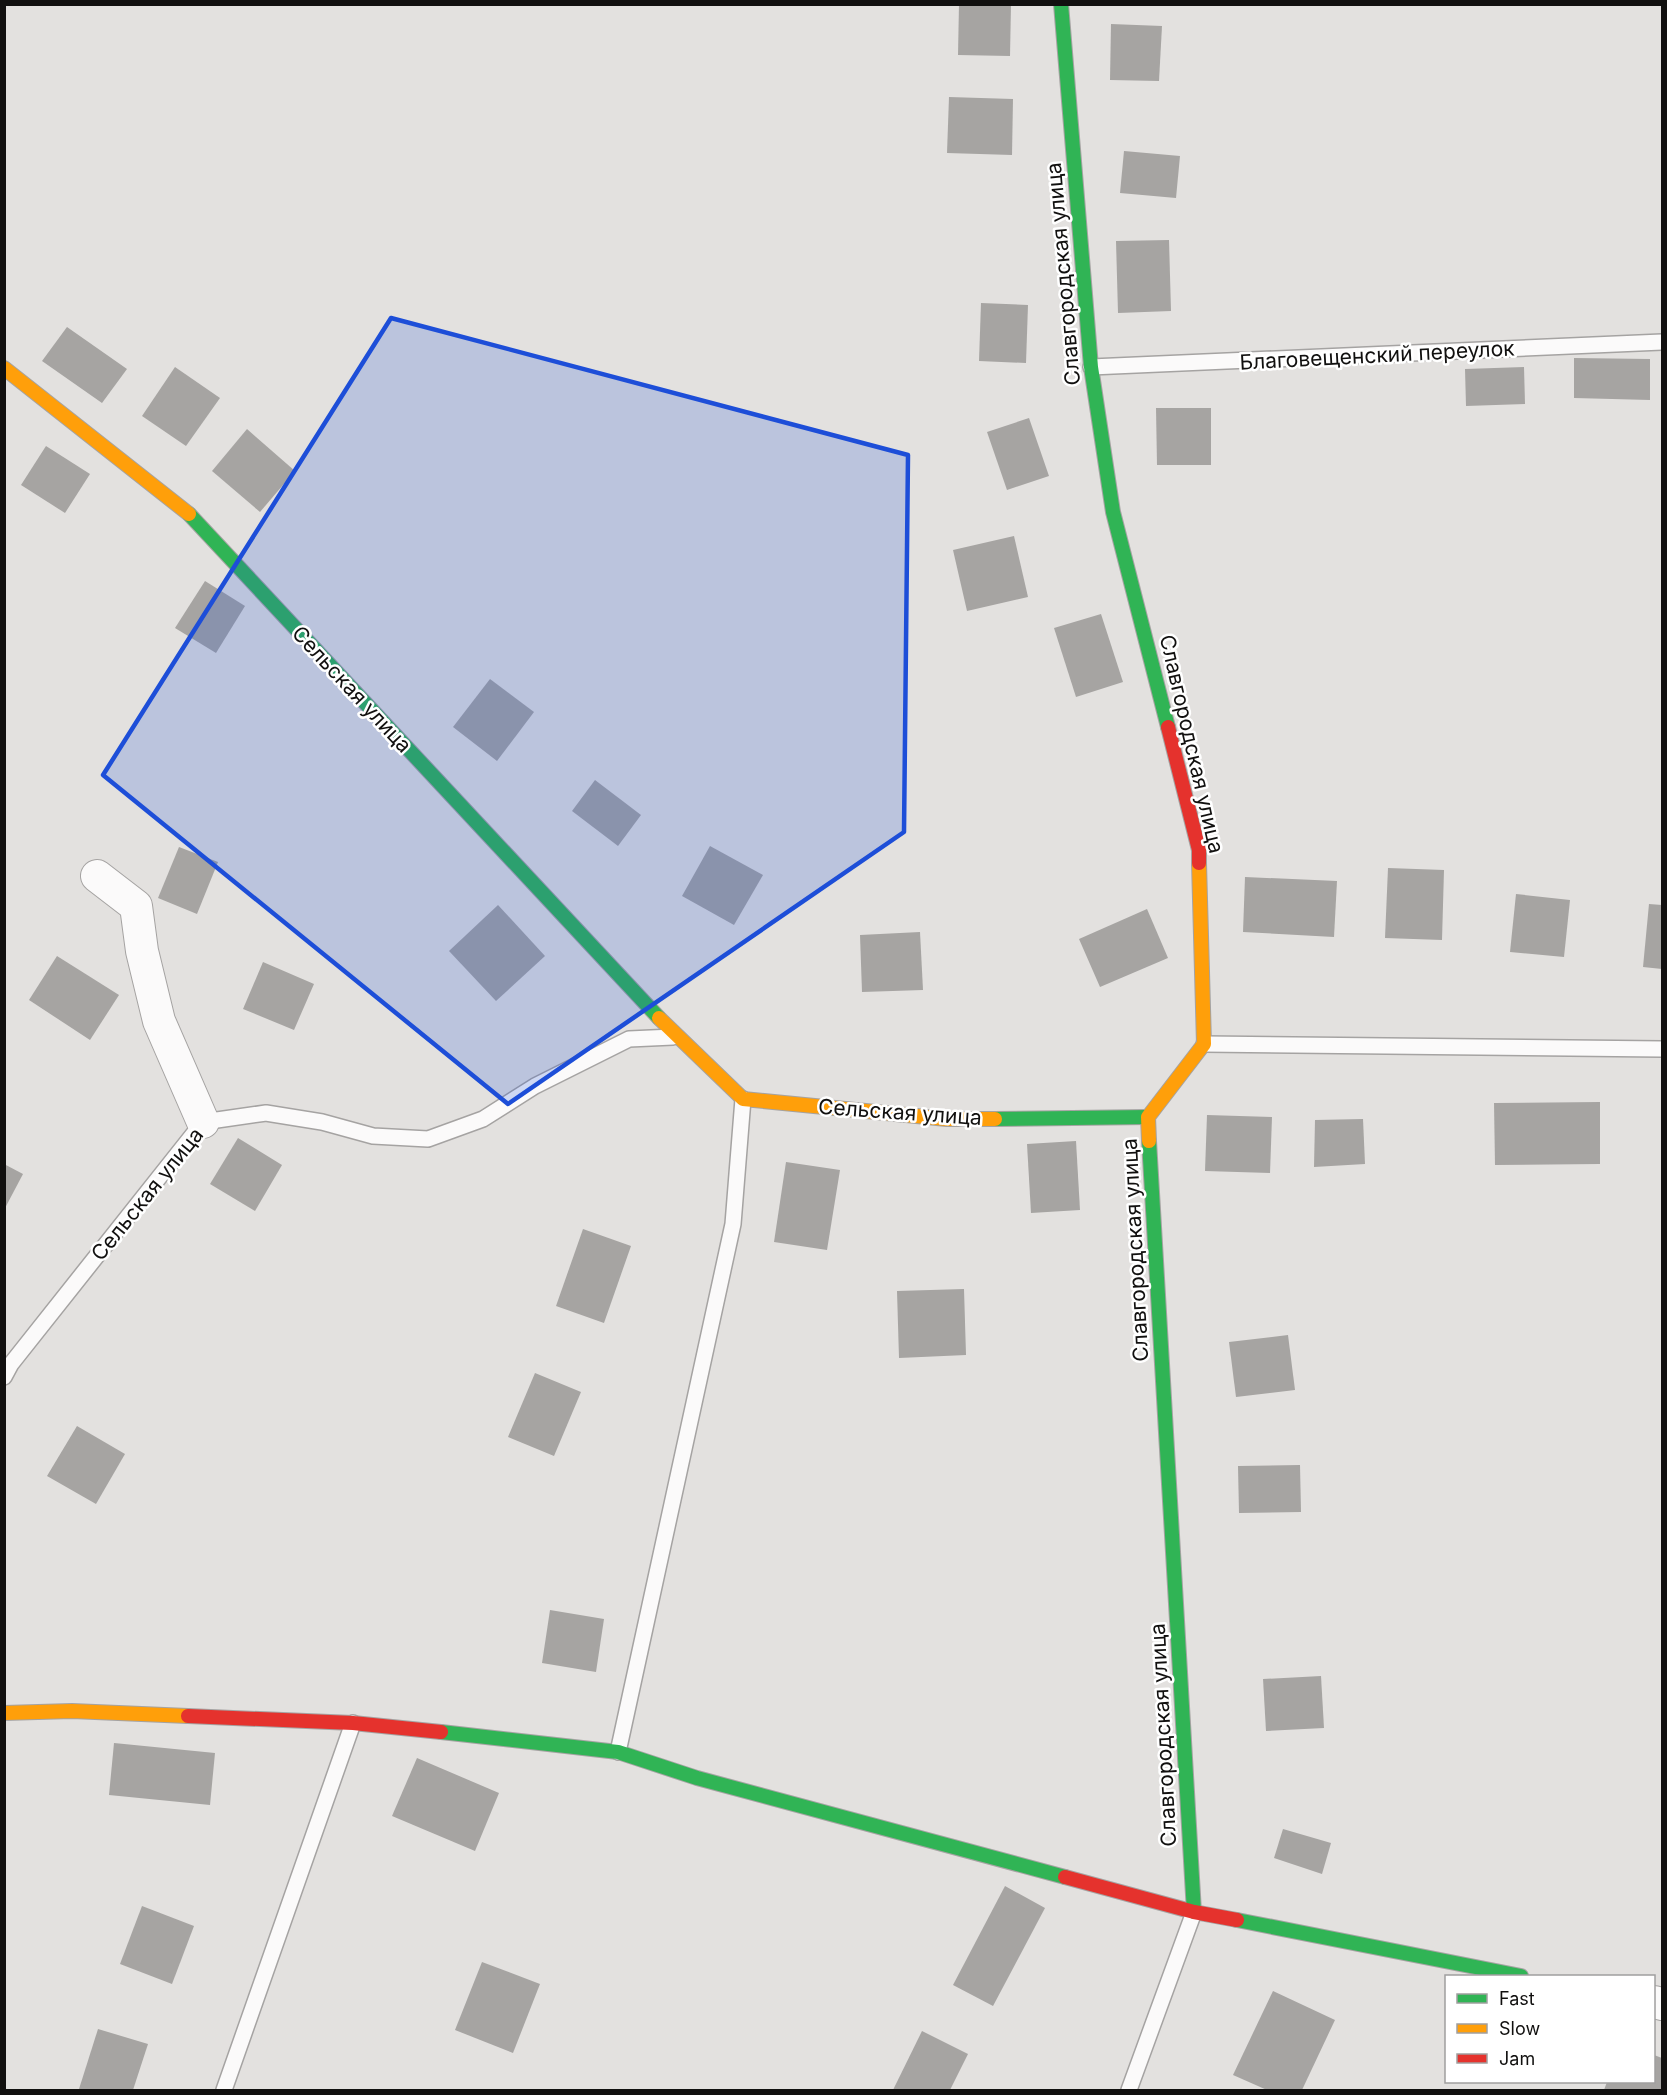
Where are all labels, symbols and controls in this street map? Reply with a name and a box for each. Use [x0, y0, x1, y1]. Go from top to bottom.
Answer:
street label: Славгородская улица [1041, 162, 1085, 386]
street label: Благовещенский переулок [1239, 335, 1516, 375]
street label: Сельская улица [287, 621, 417, 757]
street label: Славгородская улица [1155, 632, 1229, 856]
street label: Сельская улица [817, 1094, 983, 1130]
street label: Сельская улица [86, 1122, 208, 1266]
street label: Славгородская улица [1117, 1138, 1153, 1362]
street label: Славгородская улица [1145, 1623, 1181, 1847]
legend [1445, 1975, 1655, 2083]
text: Fast [1499, 1988, 1535, 2009]
text: Slow [1499, 2018, 1540, 2039]
text: Jam [1499, 2048, 1535, 2069]

